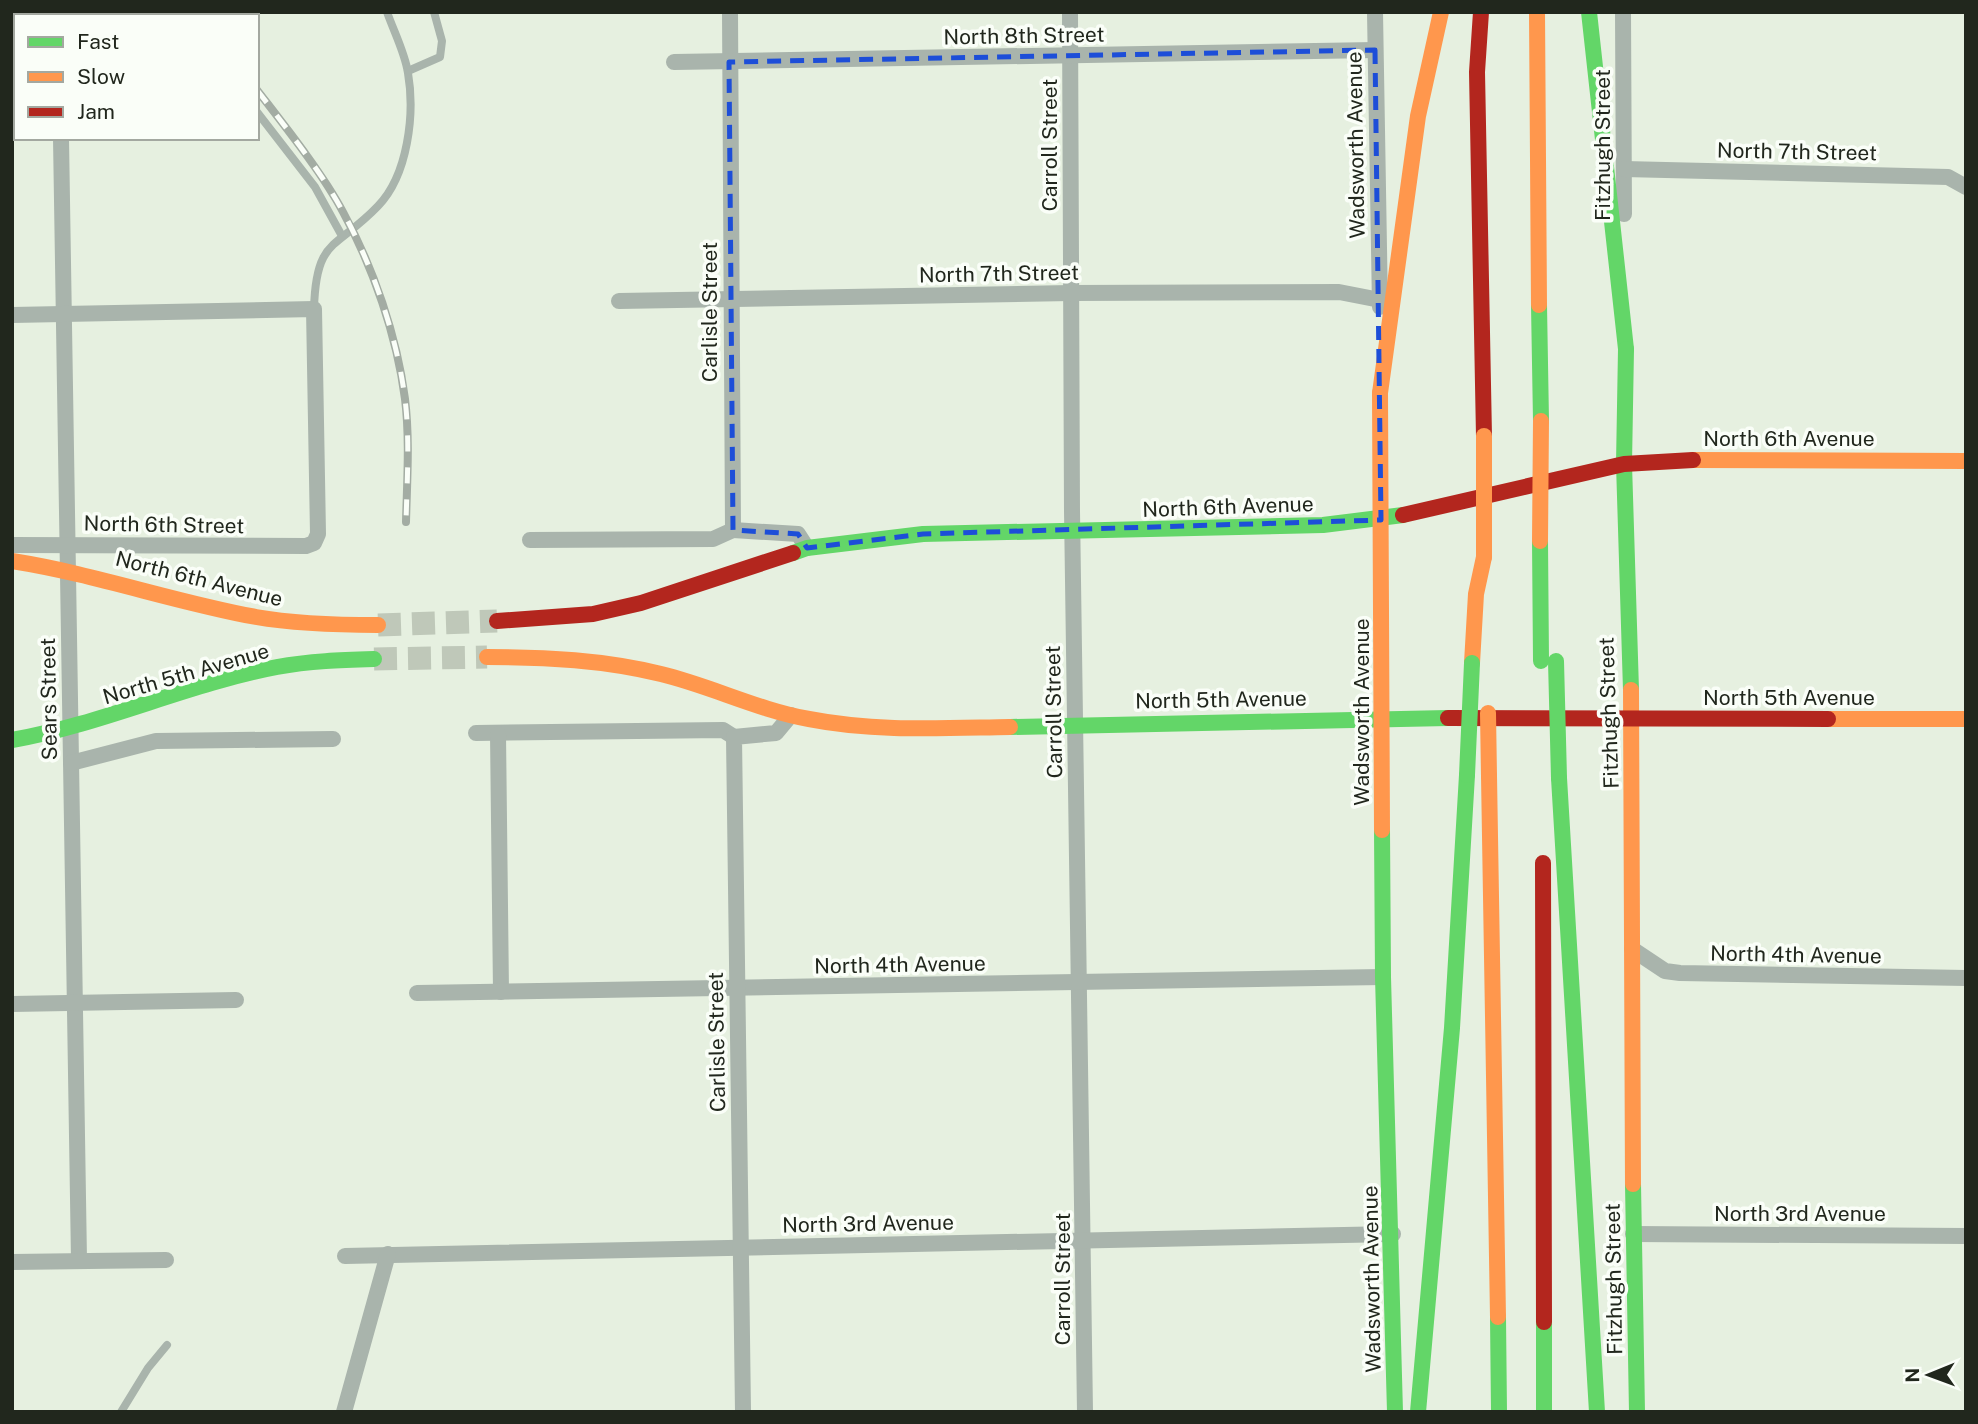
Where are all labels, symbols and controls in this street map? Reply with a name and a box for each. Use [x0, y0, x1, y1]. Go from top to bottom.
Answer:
legend [14, 14, 259, 140]
street label: North 8th Street [943, 22, 1105, 49]
text: Fast [77, 29, 119, 54]
street label: Wadsworth Avenue [1341, 51, 1370, 239]
text: Slow [77, 64, 125, 89]
street label: Fitzhugh Street [1590, 69, 1615, 221]
street label: Carroll Street [1037, 79, 1062, 211]
text: Jam [77, 99, 115, 124]
street label: North 7th Street [1717, 138, 1877, 165]
street label: Carlisle Street [697, 242, 722, 382]
street label: North 7th Street [919, 260, 1079, 287]
street label: North 6th Avenue [1703, 426, 1875, 451]
street label: North 6th Avenue [1142, 491, 1314, 522]
street label: North 6th Street [83, 511, 245, 538]
street label: North 6th Avenue [113, 546, 285, 611]
street label: Wadsworth Avenue [1349, 618, 1374, 806]
street label: Fitzhugh Street [1593, 637, 1624, 789]
street label: Sears Street [35, 638, 62, 761]
street label: North 5th Avenue [100, 638, 272, 709]
street label: Carroll Street [1040, 645, 1067, 779]
street label: North 5th Avenue [1703, 685, 1875, 710]
street label: North 5th Avenue [1135, 686, 1307, 713]
street label: North 4th Avenue [1710, 941, 1882, 968]
street label: North 4th Avenue [814, 951, 986, 978]
street label: Carlisle Street [703, 972, 730, 1112]
street label: Wadsworth Avenue [1357, 1185, 1386, 1373]
street label: North 3rd Avenue [1714, 1201, 1886, 1226]
street label: Fitzhugh Street [1600, 1203, 1627, 1355]
street label: North 3rd Avenue [782, 1210, 954, 1237]
street label: Carroll Street [1050, 1213, 1075, 1345]
north arrow [1894, 1340, 1964, 1410]
text: N [1901, 1368, 1923, 1383]

